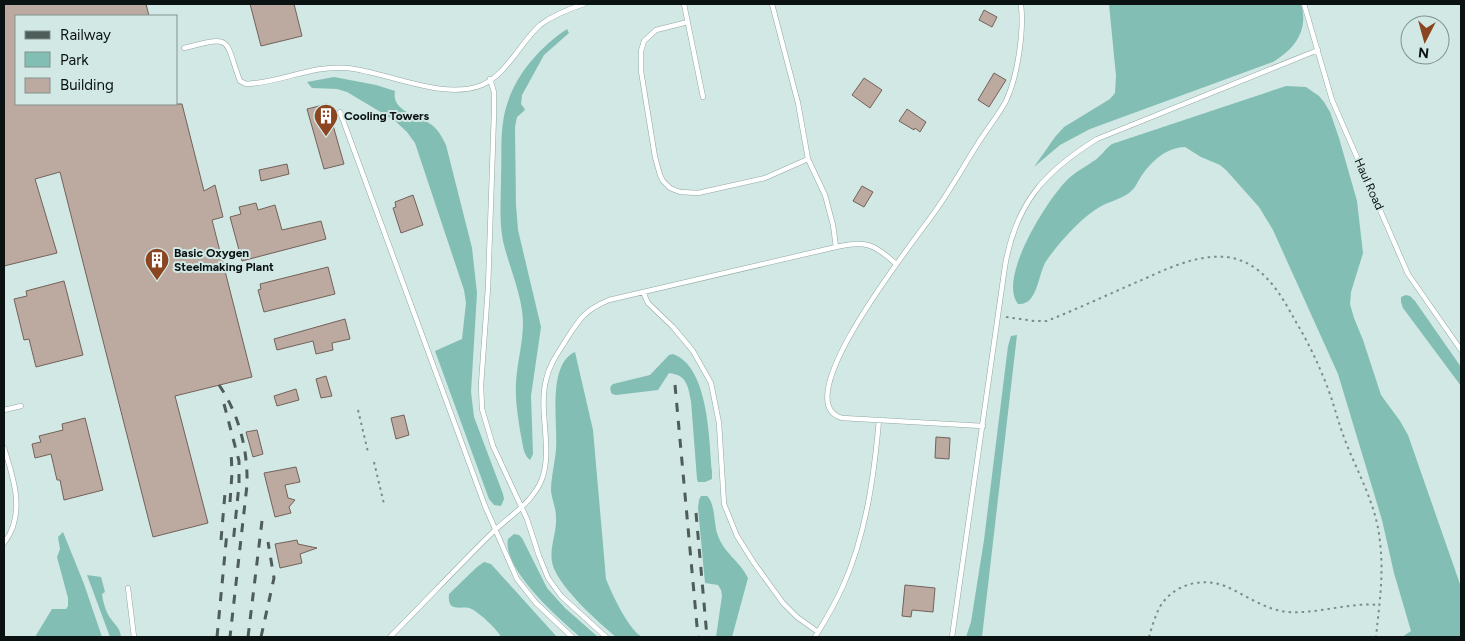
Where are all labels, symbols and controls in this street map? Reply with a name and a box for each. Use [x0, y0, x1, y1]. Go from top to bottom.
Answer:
legend [15, 15, 178, 105]
north arrow [1400, 15, 1450, 65]
text: Railway [60, 26, 111, 44]
text: N [1417, 43, 1430, 61]
text: Park [60, 51, 89, 69]
text: Building [60, 76, 114, 94]
building icon: Cooling Towers [313, 103, 339, 137]
place label: Cooling Towers [344, 109, 430, 123]
street label: Haul Road [1351, 156, 1387, 212]
place label: Basic Oxygen Steelmaking Plant [174, 246, 274, 274]
building icon: Basic Oxygen Steelmaking Plant [144, 247, 170, 281]

